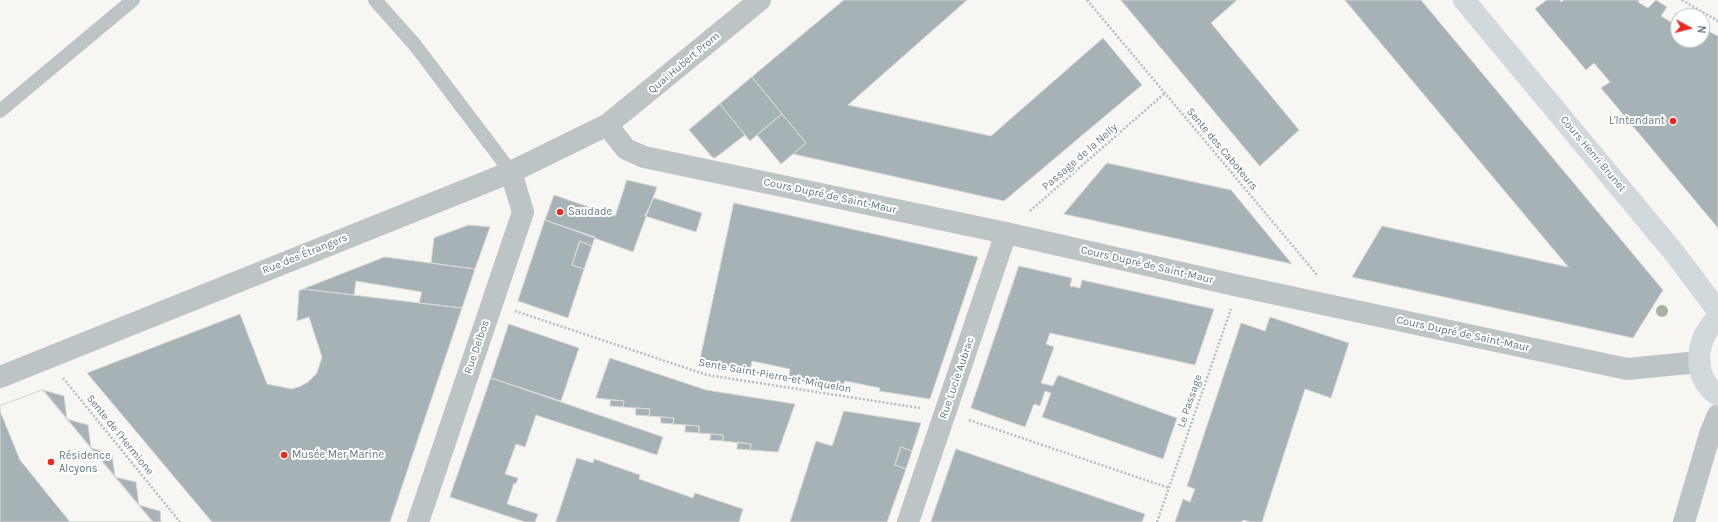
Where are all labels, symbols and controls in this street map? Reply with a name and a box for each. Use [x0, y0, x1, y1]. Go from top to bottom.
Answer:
north arrow [1670, 8, 1710, 48]
text: N [1694, 25, 1708, 34]
street label: Quai Hubert Prom [646, 29, 722, 97]
street label: Sente des Caboteurs [1184, 105, 1260, 193]
street label: Cours Henri Brunet [1557, 113, 1629, 195]
place label: L'Intendant [1609, 114, 1665, 128]
marker: L'Intendant [1668, 116, 1678, 126]
street label: Passage de la Nelly [1040, 121, 1120, 193]
street label: Cours Dupré de Saint-Maur [762, 175, 898, 217]
place label: Saudade [568, 205, 612, 219]
marker: Saudade [555, 207, 565, 217]
street label: Rue des Étrangers [260, 231, 350, 277]
street label: Cours Dupré de Saint-Maur [1079, 243, 1215, 287]
street label: Cours Dupré de Saint-Maur [1395, 313, 1531, 355]
street label: Rue Delbos [462, 318, 492, 376]
street label: Rue Lucie Aubrac [937, 335, 977, 421]
street label: Sente Saint-Pierre-et-Miquelon [698, 356, 852, 396]
street label: Le Passage [1175, 373, 1205, 429]
street label: Sente de l'Hermione [84, 392, 156, 478]
place label: Musée Mer Marine [292, 448, 384, 462]
place label: Résidence Alcyons [59, 449, 111, 475]
marker: Musée Mer Marine [279, 450, 289, 460]
marker: Résidence Alcyons [46, 457, 56, 467]

